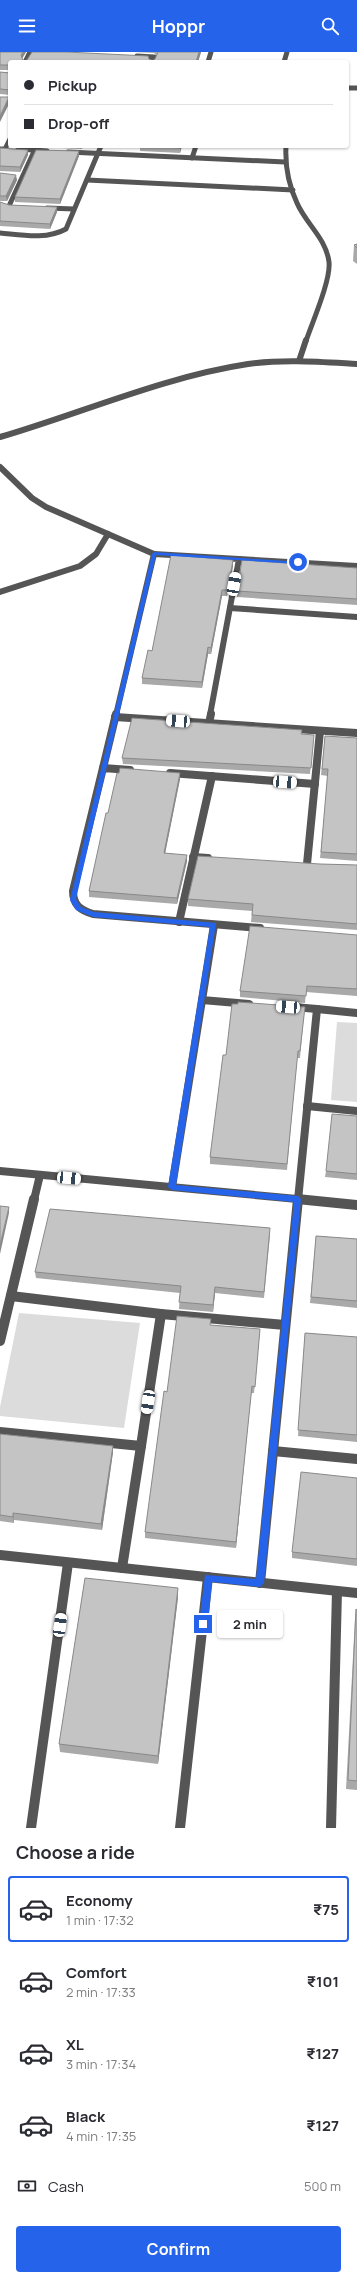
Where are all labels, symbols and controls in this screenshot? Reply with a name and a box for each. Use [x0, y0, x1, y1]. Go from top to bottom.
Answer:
text: Hoppr [152, 14, 205, 38]
icon: menu [16, 15, 38, 37]
icon: search [319, 15, 341, 37]
text: Pickup [48, 75, 97, 96]
text: Drop-off [48, 113, 109, 134]
route start [289, 553, 307, 571]
car [226, 571, 242, 597]
car [166, 714, 190, 728]
car [273, 775, 297, 789]
car [276, 1000, 300, 1014]
car [57, 1171, 81, 1185]
car [140, 1389, 156, 1415]
callout: 2 min [217, 1610, 283, 1638]
car [52, 1612, 68, 1638]
route end [194, 1615, 212, 1633]
text: 2 min [233, 1615, 267, 1633]
text: Choose a ride [16, 1840, 135, 1864]
text: Economy [66, 1890, 133, 1911]
icon: car [18, 1891, 54, 1927]
text: ₹75 [313, 1899, 339, 1920]
text: 1 min · 17:32 [66, 1911, 134, 1929]
text: Comfort [66, 1962, 127, 1983]
icon: car [18, 1963, 54, 1999]
text: ₹101 [307, 1971, 339, 1992]
text: 2 min · 17:33 [66, 1983, 136, 2001]
text: XL [66, 2034, 84, 2055]
icon: car [18, 2035, 54, 2071]
text: ₹127 [306, 2043, 339, 2064]
text: 3 min · 17:34 [66, 2055, 136, 2073]
text: Black [66, 2106, 105, 2127]
icon: car [18, 2107, 54, 2143]
text: ₹127 [306, 2115, 339, 2136]
text: 4 min · 17:35 [66, 2127, 136, 2145]
icon: cash [16, 2175, 38, 2197]
text: Cash [48, 2176, 84, 2197]
text: 500 m [304, 2177, 341, 2195]
button: Confirm [16, 2226, 341, 2272]

